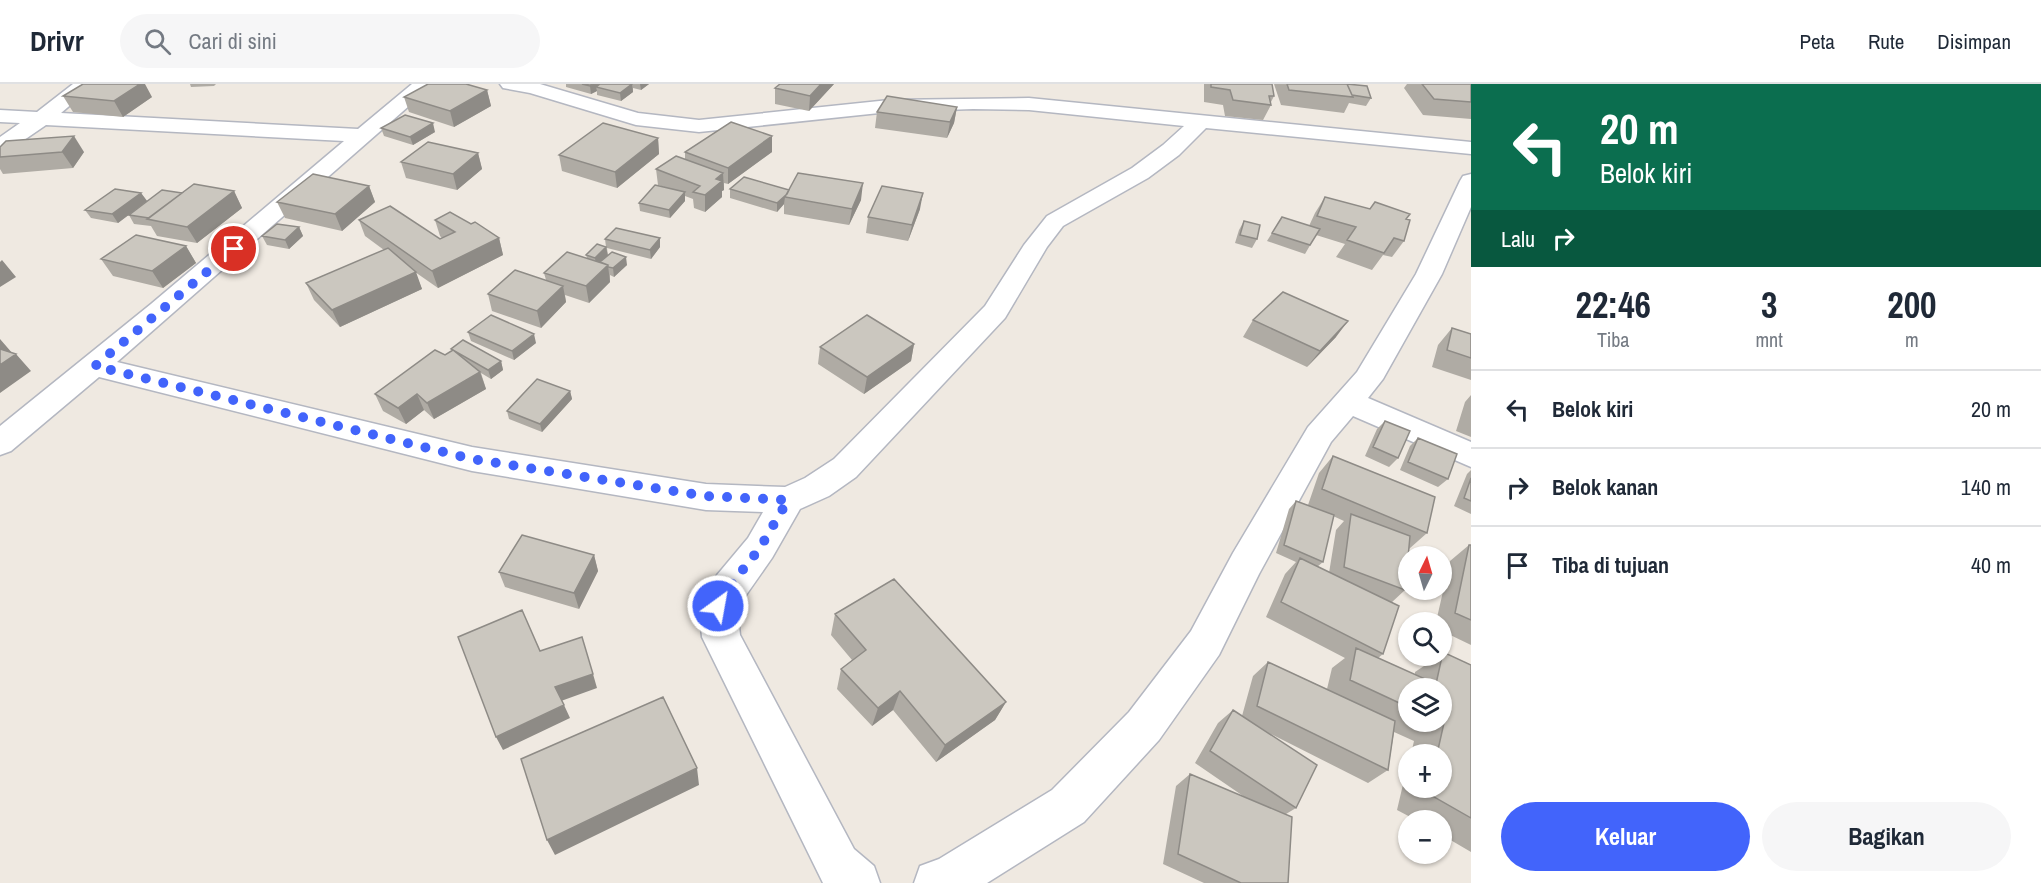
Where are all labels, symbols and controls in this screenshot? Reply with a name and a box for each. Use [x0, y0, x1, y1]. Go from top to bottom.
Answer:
search box [120, 14, 540, 68]
text: Drivr [30, 22, 84, 60]
icon: search [141, 25, 174, 58]
text: Cari di sini [189, 26, 277, 56]
text: Peta [1799, 27, 1835, 56]
text: Rute [1868, 27, 1904, 56]
text: Disimpan [1937, 27, 2011, 56]
text: 20 m [1600, 101, 1679, 157]
icon: left [1501, 108, 1579, 186]
text: Belok kiri [1600, 155, 1692, 191]
icon: right [1547, 222, 1580, 255]
pin [208, 223, 259, 274]
text: Lalu [1501, 224, 1535, 254]
icon: arrive [217, 232, 250, 265]
text: 22:46 [1575, 281, 1651, 329]
text: 3 [1761, 281, 1777, 329]
text: 200 [1887, 281, 1937, 329]
text: Tiba [1597, 326, 1629, 353]
text: mnt [1755, 326, 1783, 353]
text: m [1905, 326, 1919, 353]
icon: left [1501, 393, 1534, 426]
text: Belok kiri [1552, 394, 1633, 424]
text: 20 m [1971, 394, 2011, 424]
icon: right [1501, 471, 1534, 504]
text: Belok kanan [1552, 472, 1658, 502]
text: 140 m [1961, 472, 2011, 502]
north arrow [1398, 546, 1452, 600]
map controls [1398, 546, 1452, 864]
icon: arrive [1501, 549, 1534, 582]
text: Tiba di tujuan [1552, 550, 1669, 580]
text: 40 m [1971, 550, 2011, 580]
position arrow [686, 574, 750, 638]
button: search [1398, 612, 1452, 666]
button: layers [1398, 678, 1452, 732]
button: + [1398, 744, 1452, 798]
button: Keluar [1501, 802, 1750, 871]
button: Bagikan [1762, 802, 2011, 871]
button: − [1398, 810, 1452, 864]

